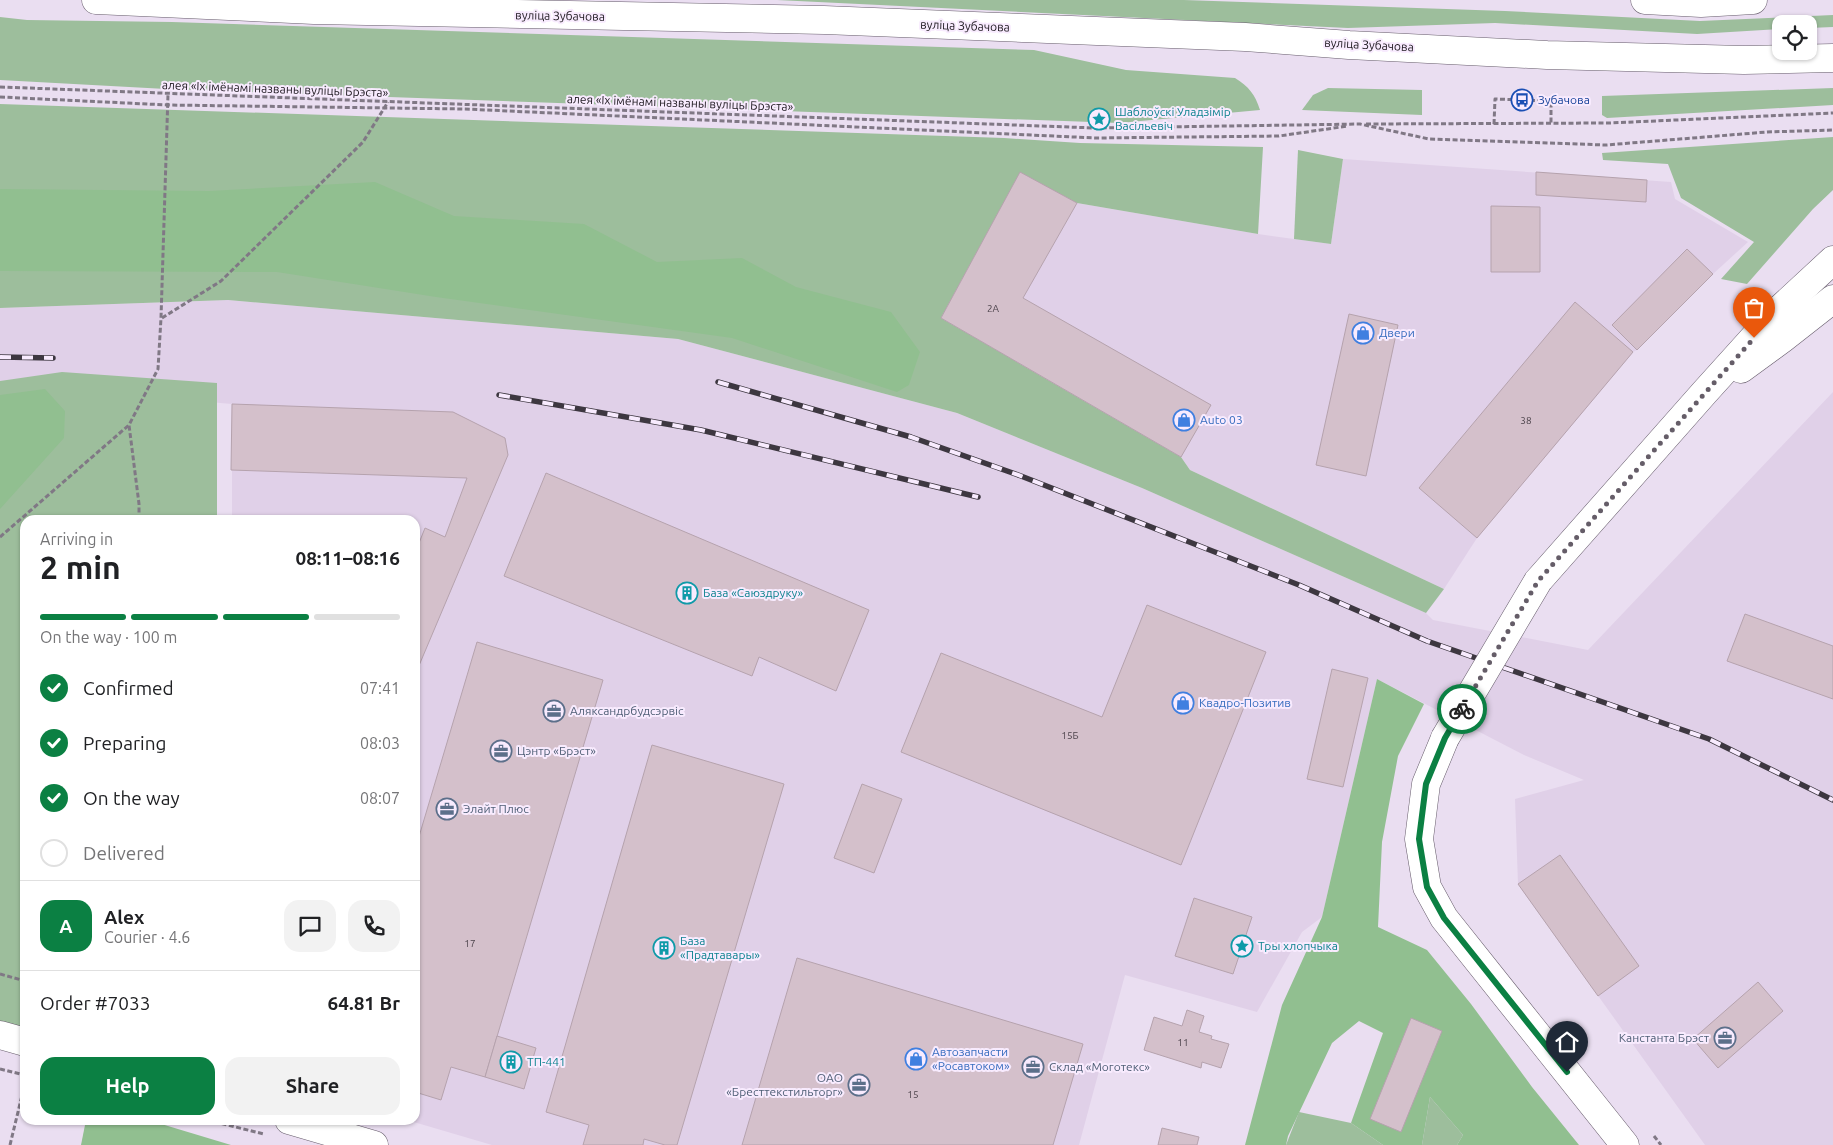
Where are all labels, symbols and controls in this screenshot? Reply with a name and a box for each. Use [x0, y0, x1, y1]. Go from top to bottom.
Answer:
street label: вуліца Зубачова [515, 8, 605, 23]
map controls [1772, 15, 1817, 60]
button: locate [1772, 15, 1817, 60]
street label: вуліца Зубачова [920, 17, 1010, 34]
street label: вуліца Зубачова [1324, 36, 1414, 53]
street label: алея «Іх імёнамі названы вуліцы Брэста» [162, 78, 389, 99]
bus stop icon: Зубачова [1510, 88, 1534, 112]
street label: алея «Іх імёнамі названы вуліцы Брэста» [567, 92, 794, 113]
place label: Зубачова [1538, 93, 1590, 106]
place label: Шаблоўскі Уладзімір Васільевіч [1115, 105, 1231, 132]
place icon: Шаблоўскі Уладзімір Васільевіч [1087, 107, 1111, 131]
pin [1733, 287, 1775, 338]
icon: bag [1740, 294, 1768, 322]
house number: 2А [987, 303, 1000, 314]
shop icon: Двери [1351, 321, 1375, 345]
place label: Двери [1379, 326, 1415, 339]
shop icon: Auto 03 [1172, 408, 1196, 432]
place label: Auto 03 [1200, 413, 1243, 426]
house number: 38 [1520, 415, 1532, 426]
text: Arriving in [40, 530, 113, 548]
text: 08:11–08:16 [295, 547, 400, 569]
text: 2 min [40, 549, 121, 585]
building icon: База «Саюздруку» [675, 581, 699, 605]
place label: База «Саюздруку» [703, 586, 803, 599]
text: On the way · 100 m [40, 628, 177, 646]
icon: check [40, 674, 68, 702]
text: Confirmed [83, 677, 174, 699]
text: 07:41 [360, 679, 400, 697]
courier [1437, 684, 1487, 734]
shop icon: Квадро-Позитив [1171, 691, 1195, 715]
icon: bike [1448, 695, 1476, 723]
place label: Квадро-Позитив [1199, 696, 1291, 709]
office icon: Аляксандрбудсэрвіс [542, 699, 566, 723]
place label: Аляксандрбудсэрвіс [570, 704, 684, 717]
icon: check [40, 729, 68, 757]
house number: 15Б [1061, 730, 1079, 741]
text: Preparing [83, 732, 167, 754]
text: 08:03 [360, 734, 400, 752]
office icon: Цэнтр «Брэст» [489, 739, 513, 763]
place label: Цэнтр «Брэст» [517, 744, 596, 757]
icon: check [40, 784, 68, 812]
text: On the way [83, 787, 180, 809]
text: 08:07 [360, 789, 400, 807]
office icon: Элайт Плюс [435, 797, 459, 821]
place label: Элайт Плюс [463, 802, 529, 815]
text: Delivered [83, 842, 165, 864]
button: chat [284, 900, 336, 952]
button: phone [348, 900, 400, 952]
text: Alex [104, 906, 144, 928]
text: A [59, 915, 73, 937]
text: Courier · 4.6 [104, 928, 190, 946]
place label: База «Прадтавары» [680, 934, 760, 961]
place icon: Тры хлопчыка [1230, 934, 1254, 958]
building icon: База «Прадтавары» [652, 936, 676, 960]
house number: 17 [464, 938, 476, 949]
place label: Тры хлопчыка [1258, 939, 1338, 952]
text: Order #7033 [40, 992, 150, 1014]
text: 64.81 Br [328, 992, 400, 1014]
pin [1546, 1021, 1588, 1072]
office icon: Канстанта Брэст [1713, 1026, 1737, 1050]
icon: home [1553, 1028, 1581, 1056]
place label: Канстанта Брэст [1619, 1031, 1710, 1044]
house number: 11 [1177, 1037, 1189, 1048]
place label: Автозапчасти «Росавтоком» [932, 1045, 1010, 1072]
shop icon: Автозапчасти «Росавтоком» [904, 1047, 928, 1071]
building icon: ТП-441 [499, 1050, 523, 1074]
place label: ТП-441 [527, 1055, 566, 1068]
office icon: Склад «Моготекс» [1021, 1055, 1045, 1079]
button: Help [40, 1057, 215, 1115]
button: Share [225, 1057, 400, 1115]
place label: Склад «Моготекс» [1049, 1060, 1150, 1073]
place label: ОАО «Бресттекстильторг» [726, 1071, 843, 1098]
office icon: ОАО «Бресттекстильторг» [847, 1073, 871, 1097]
house number: 15 [907, 1089, 919, 1100]

